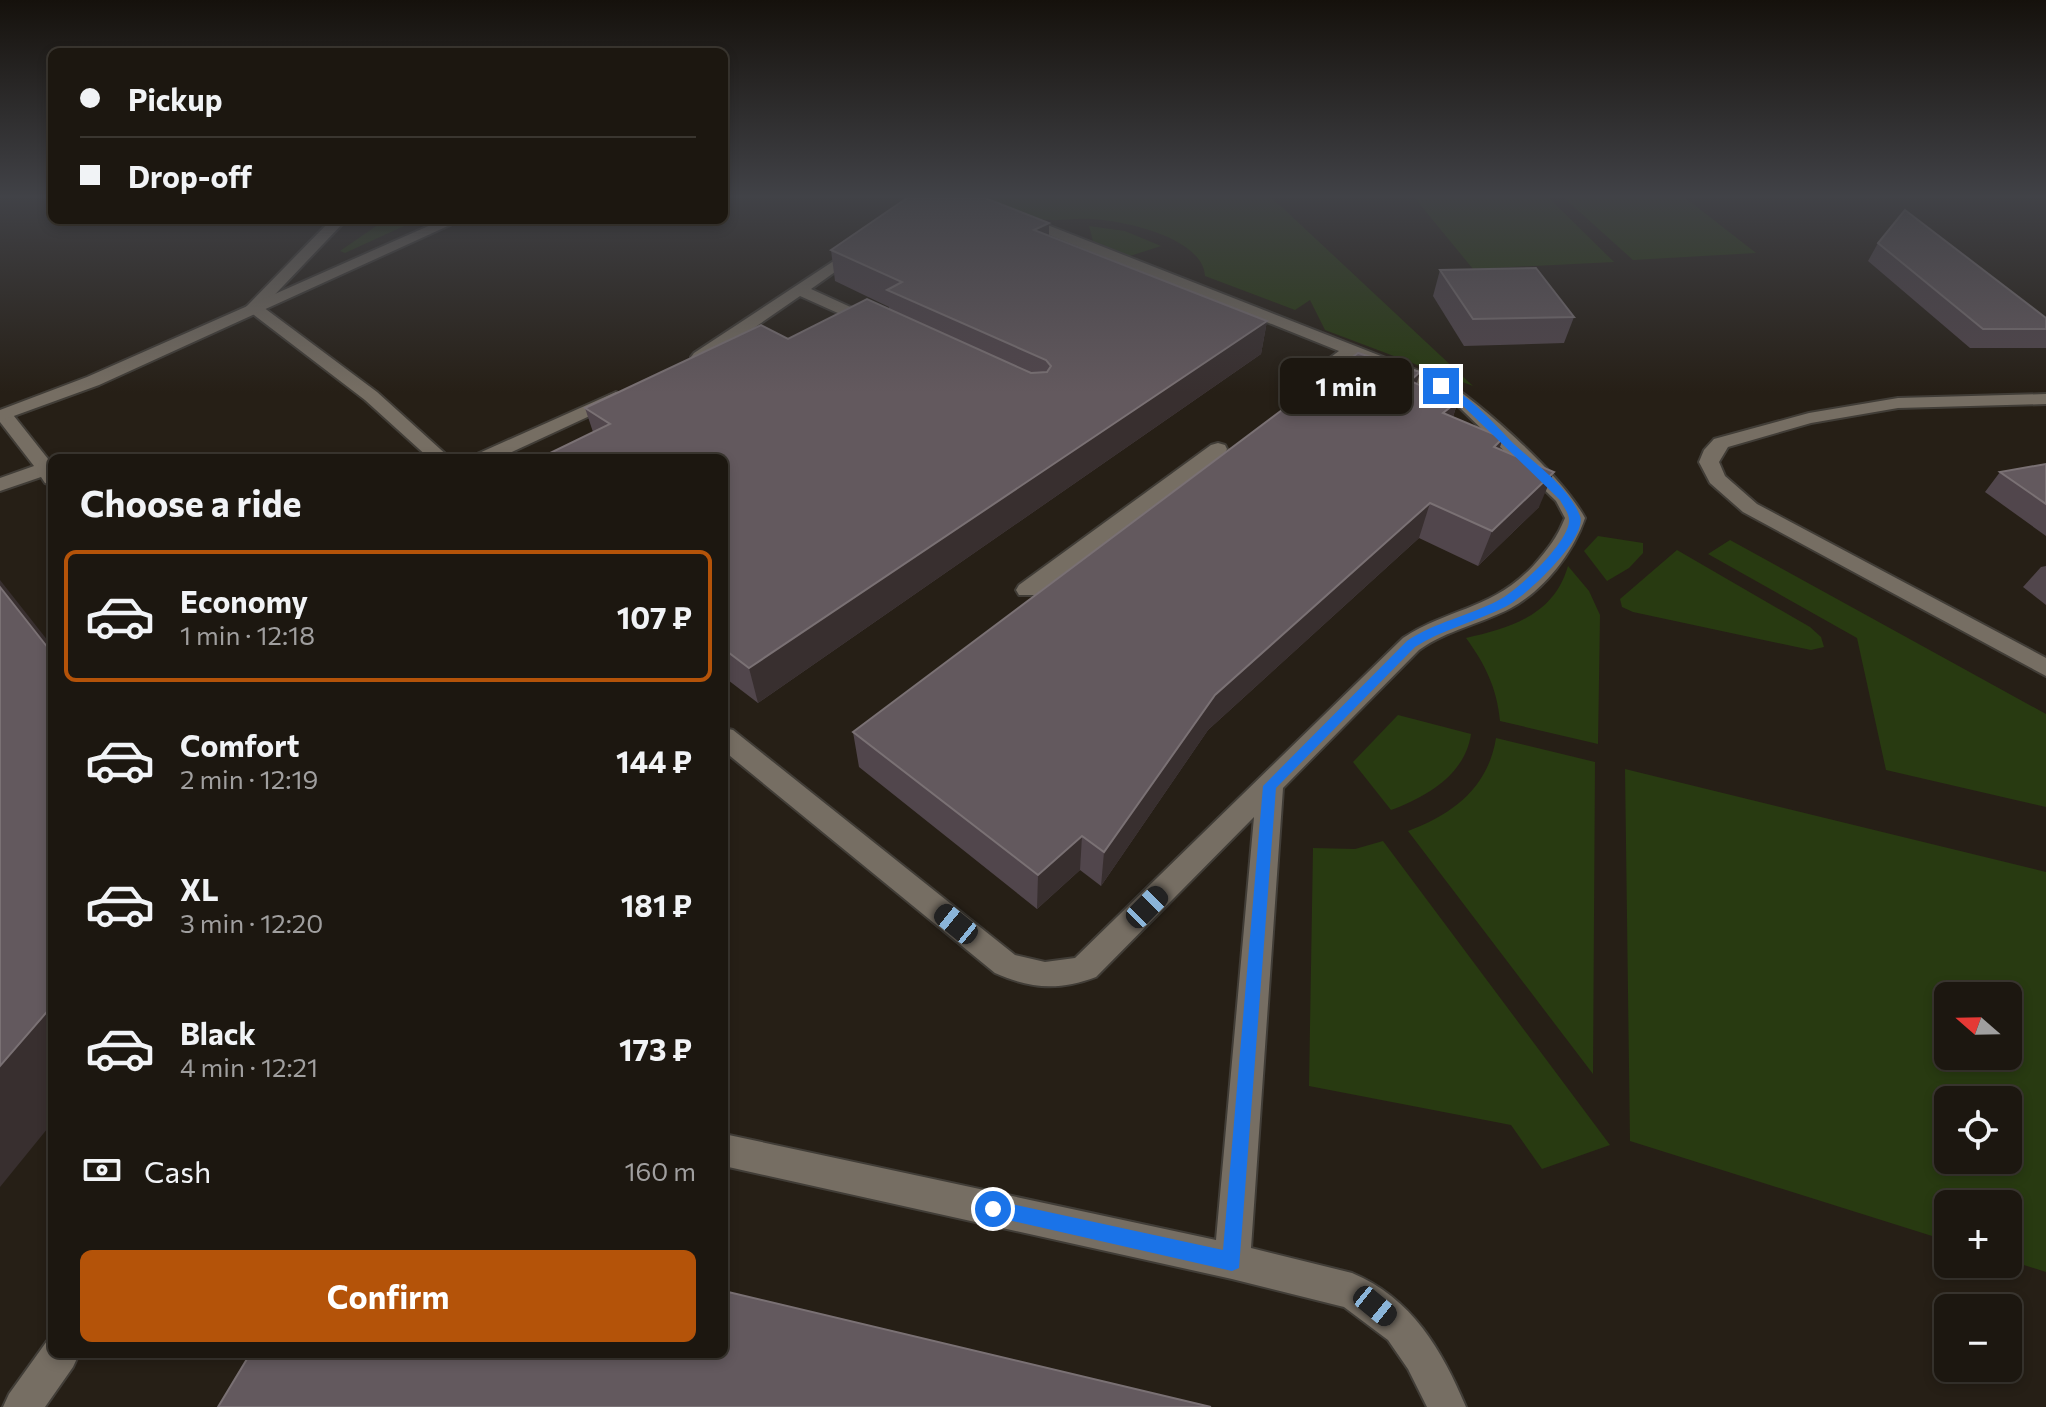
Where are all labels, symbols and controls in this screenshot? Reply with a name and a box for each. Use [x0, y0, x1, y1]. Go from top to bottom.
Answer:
text: Pickup [128, 80, 222, 117]
text: Drop-off [128, 157, 252, 194]
callout: 1 min [1281, 358, 1413, 414]
route end [1423, 368, 1459, 404]
text: 1 min [1315, 370, 1377, 401]
text: Choose a ride [80, 480, 301, 524]
icon: car [84, 580, 156, 652]
text: Economy [180, 582, 308, 619]
text: 107 ₽ [617, 598, 692, 635]
text: 1 min · 12:18 [180, 619, 315, 650]
icon: car [84, 724, 156, 796]
text: Comfort [180, 726, 299, 763]
text: 144 ₽ [616, 742, 692, 779]
text: 2 min · 12:19 [180, 763, 318, 794]
icon: car [84, 868, 156, 940]
text: XL [180, 870, 219, 907]
car [1122, 882, 1172, 932]
text: 181 ₽ [621, 886, 692, 923]
car [930, 900, 982, 948]
text: 3 min · 12:20 [180, 907, 323, 938]
north arrow [1934, 982, 2022, 1070]
map controls [1934, 982, 2022, 1382]
icon: car [84, 1012, 156, 1084]
text: Black [180, 1014, 256, 1051]
text: 173 ₽ [619, 1030, 692, 1067]
text: 4 min · 12:21 [180, 1051, 318, 1082]
button: locate [1934, 1086, 2022, 1174]
icon: cash [80, 1148, 124, 1192]
text: Cash [144, 1152, 211, 1189]
text: 160 m [624, 1155, 696, 1186]
button: + [1934, 1190, 2022, 1278]
route start [975, 1191, 1011, 1227]
button: Confirm [80, 1250, 696, 1342]
car [1349, 1282, 1401, 1330]
button: − [1934, 1294, 2022, 1382]

